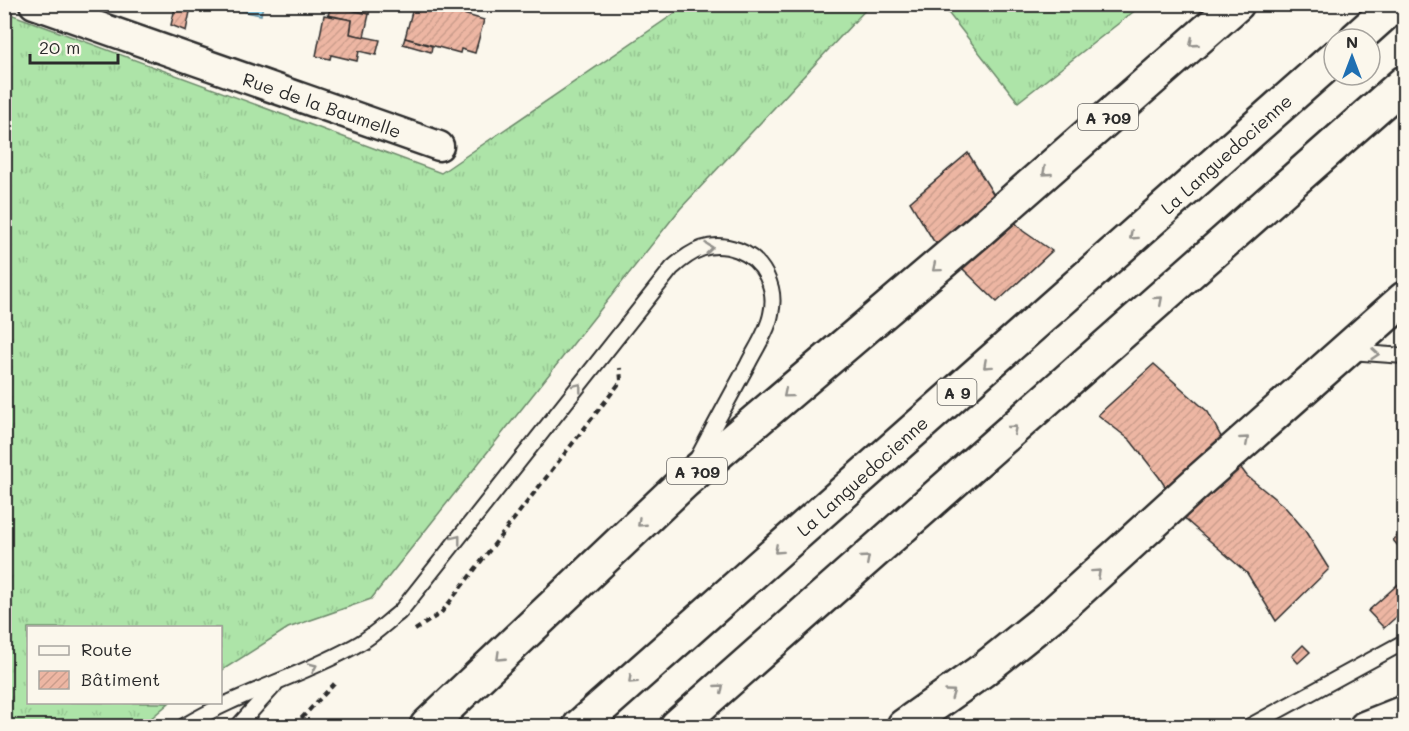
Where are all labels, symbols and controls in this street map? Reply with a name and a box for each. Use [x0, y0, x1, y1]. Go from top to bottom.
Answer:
scale bar [30, 27, 118, 65]
north arrow [1322, 27, 1382, 87]
text: N [1346, 31, 1358, 52]
text: 20 m [39, 35, 80, 59]
one-way arrow [1189, 36, 1199, 47]
street label: Rue de la Baumelle [240, 67, 404, 143]
street label: La Languedocienne [1155, 89, 1297, 219]
road number: A 709 [1078, 104, 1138, 130]
one-way arrow [1042, 165, 1053, 176]
one-way arrow [1129, 229, 1140, 240]
one-way arrow [704, 242, 714, 255]
one-way arrow [932, 260, 943, 271]
one-way arrow [1152, 296, 1162, 307]
one-way arrow [1370, 347, 1379, 360]
one-way arrow [983, 358, 994, 369]
road number: A 9 [938, 379, 976, 405]
one-way arrow [570, 382, 581, 393]
one-way arrow [783, 387, 794, 398]
street label: La Languedocienne [791, 411, 933, 541]
one-way arrow [1006, 425, 1016, 436]
one-way arrow [1238, 436, 1249, 447]
road number: A 709 [667, 458, 727, 484]
one-way arrow [638, 516, 648, 527]
one-way arrow [449, 535, 460, 546]
one-way arrow [774, 543, 785, 554]
one-way arrow [860, 555, 871, 566]
one-way arrow [1090, 569, 1101, 580]
legend [27, 626, 222, 704]
text: Route [81, 637, 132, 661]
one-way arrow [496, 650, 507, 661]
one-way arrow [307, 662, 318, 674]
text: Bâtiment [81, 667, 160, 691]
one-way arrow [628, 673, 639, 684]
one-way arrow [714, 684, 724, 695]
one-way arrow [945, 689, 956, 700]

